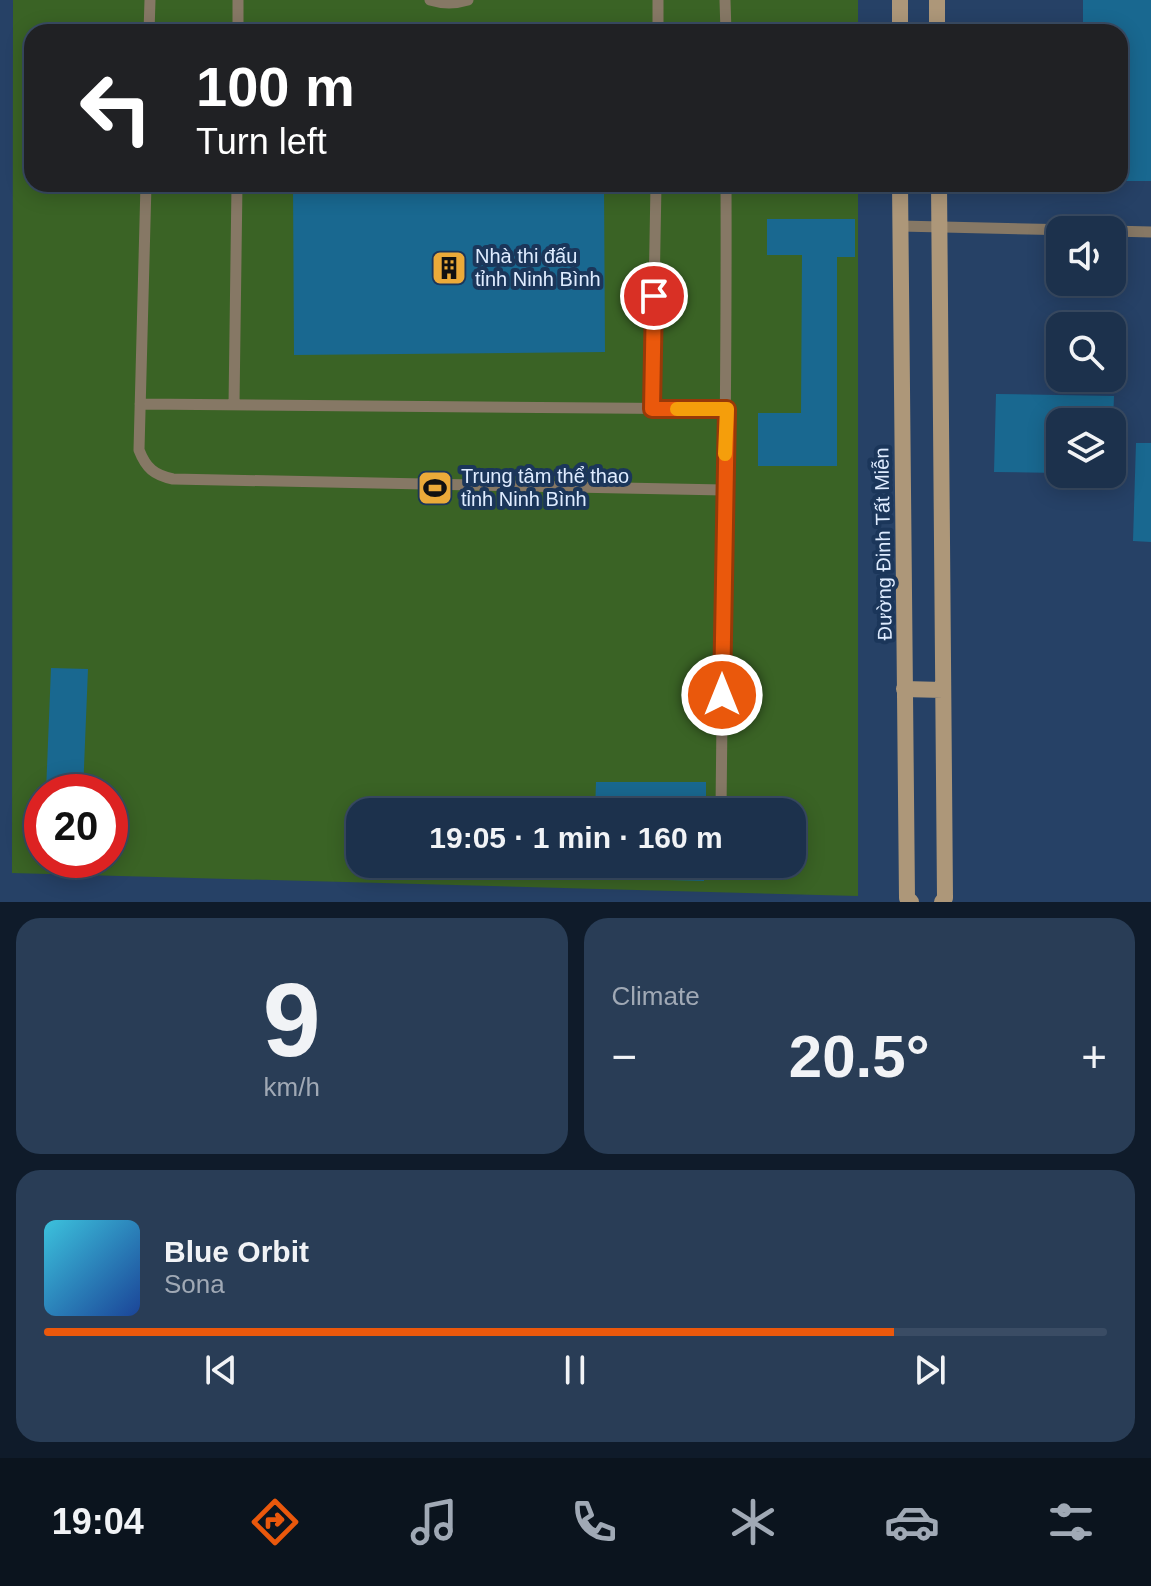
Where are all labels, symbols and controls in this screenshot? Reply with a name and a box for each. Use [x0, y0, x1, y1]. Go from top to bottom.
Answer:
text: 100 m [196, 55, 355, 118]
icon: left [64, 56, 168, 160]
text: Turn left [196, 121, 327, 162]
map controls [1046, 216, 1126, 488]
button: sound [1046, 216, 1126, 296]
place label: Nhà thi đấu tỉnh Ninh Bình [475, 245, 601, 290]
building icon: Nhà thi đấu tỉnh Ninh Bình [430, 249, 468, 287]
pin [620, 262, 688, 330]
icon: arrive [632, 274, 676, 318]
button: search [1046, 312, 1126, 392]
button: layers [1046, 408, 1126, 488]
street label: Đường Đinh Tất Miễn [870, 447, 896, 641]
place label: Trung tâm thể thao tỉnh Ninh Bình [461, 465, 629, 510]
sports icon: Trung tâm thể thao tỉnh Ninh Bình [416, 469, 454, 507]
position arrow [680, 653, 764, 737]
speed limit sign: 20 [24, 774, 128, 878]
text: 19:05 · 1 min · 160 m [429, 821, 723, 854]
text: 9 [263, 962, 321, 1078]
text: Climate [612, 981, 700, 1011]
text: 20.5° [789, 1023, 930, 1090]
text: − [612, 1032, 637, 1081]
text: + [1081, 1032, 1107, 1081]
text: km/h [264, 1072, 320, 1102]
text: Blue Orbit [164, 1235, 309, 1268]
text: Sona [164, 1269, 225, 1299]
icon: previous [199, 1348, 243, 1392]
icon: pause [553, 1348, 597, 1392]
icon: next [908, 1348, 952, 1392]
icon: directions [247, 1494, 303, 1550]
icon: music [406, 1494, 462, 1550]
icon: phone [566, 1494, 622, 1550]
icon: climate [725, 1494, 781, 1550]
icon: car [884, 1494, 940, 1550]
icon: filters [1043, 1494, 1099, 1550]
text: 19:04 [52, 1501, 144, 1542]

